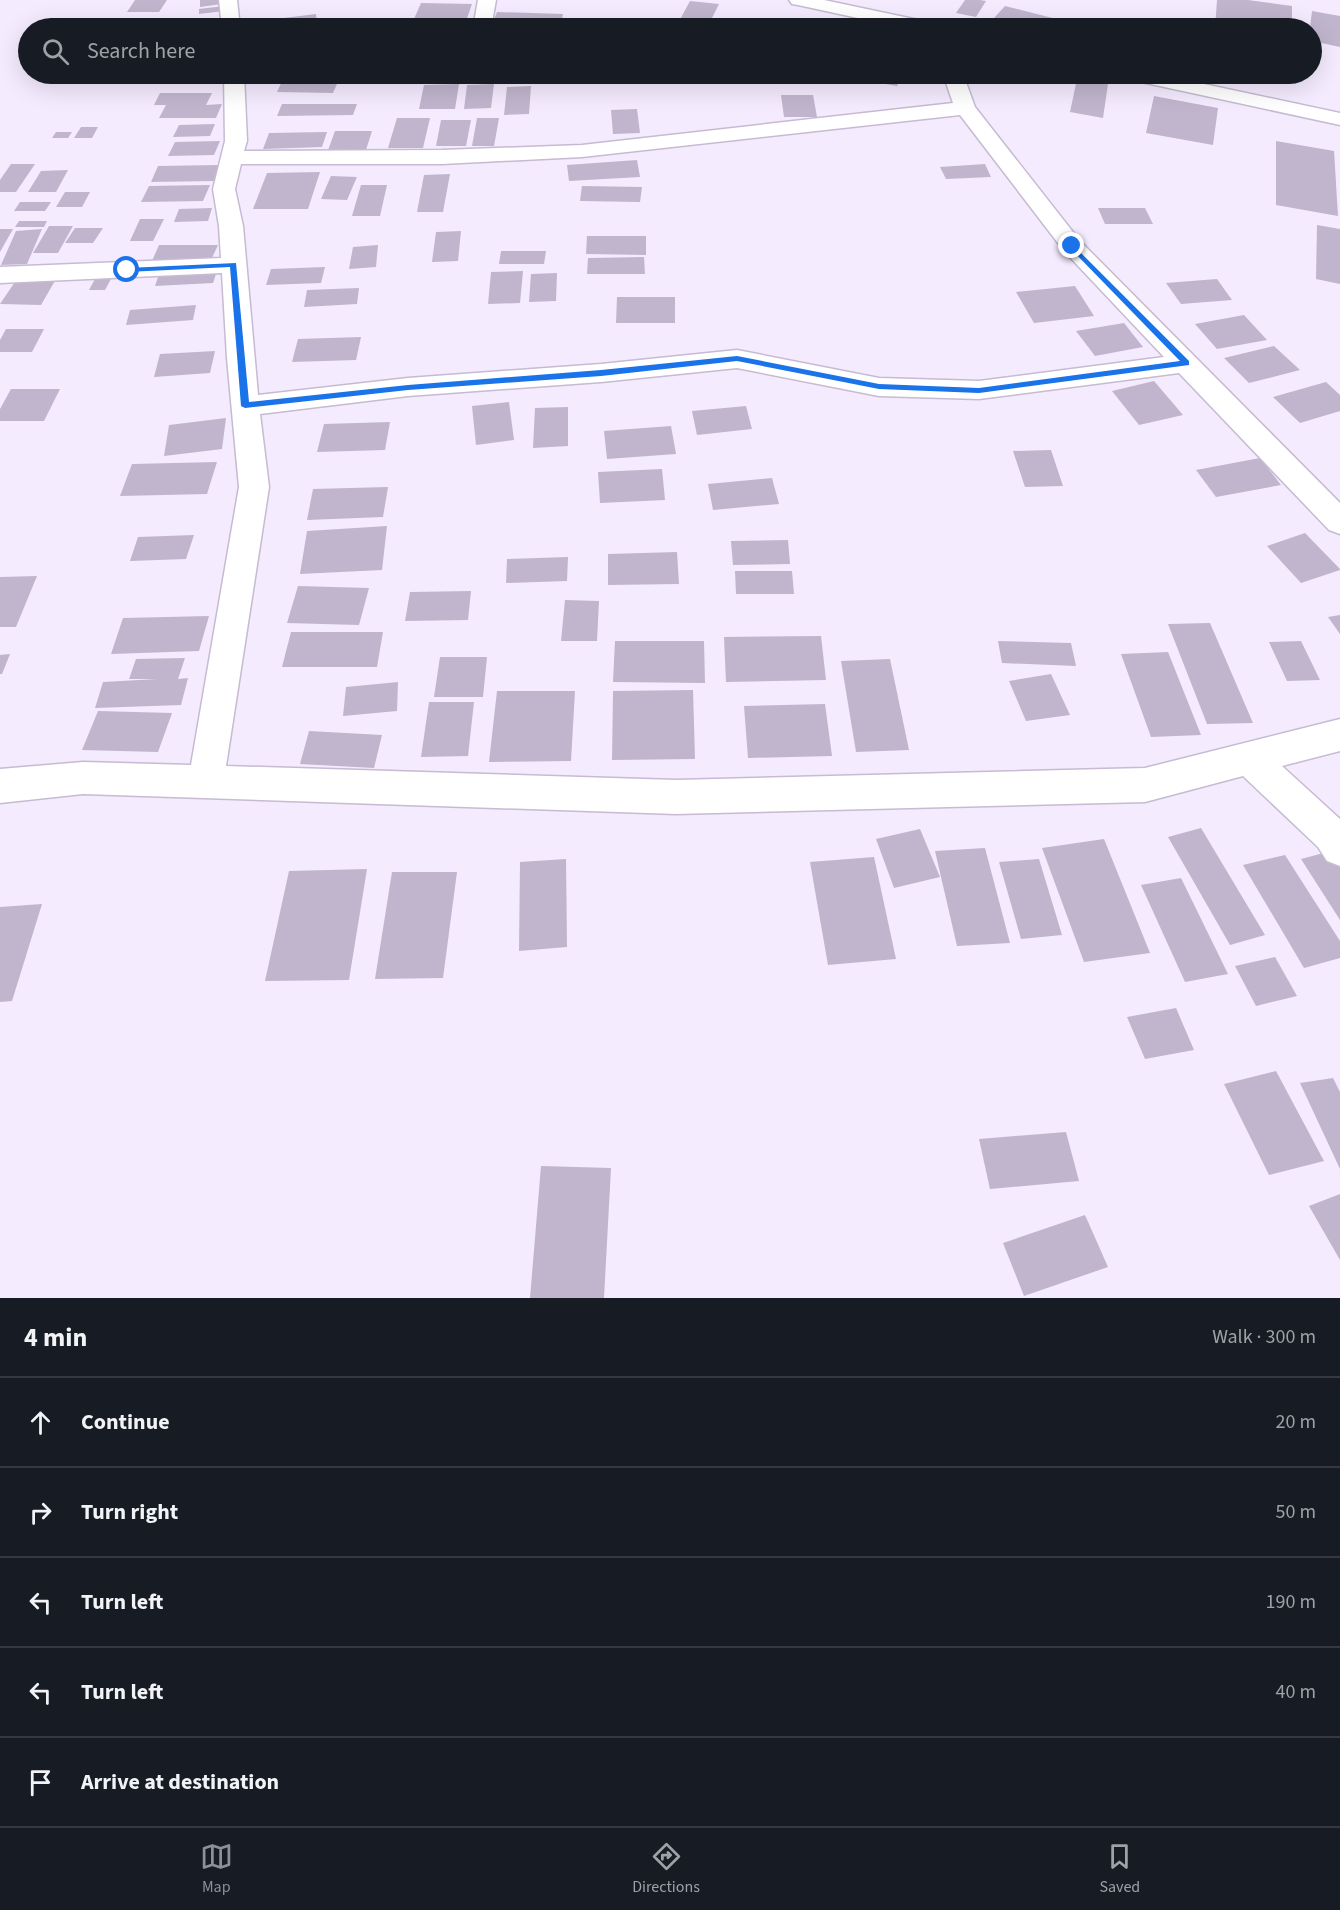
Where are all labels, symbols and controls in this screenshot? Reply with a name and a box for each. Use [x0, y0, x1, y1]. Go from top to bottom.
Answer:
search box [18, 18, 1322, 84]
icon: search [39, 35, 72, 68]
text: Search here [87, 35, 195, 67]
route end [1058, 232, 1084, 258]
route start [113, 256, 139, 282]
text: 4 min [24, 1319, 87, 1356]
text: Walk · 300 m [1212, 1323, 1316, 1351]
icon: ahead [24, 1406, 57, 1439]
text: Continue [81, 1406, 170, 1438]
text: 20 m [1276, 1408, 1316, 1436]
icon: right [24, 1496, 57, 1529]
text: Turn right [81, 1496, 178, 1528]
text: 50 m [1276, 1498, 1316, 1526]
icon: left [24, 1586, 57, 1619]
text: Turn left [81, 1586, 163, 1618]
text: 190 m [1266, 1588, 1316, 1616]
icon: left [24, 1676, 57, 1709]
text: Turn left [81, 1676, 163, 1708]
text: 40 m [1276, 1678, 1316, 1706]
icon: arrive [24, 1766, 57, 1799]
text: Arrive at destination [81, 1766, 279, 1798]
tab: Map [200, 1840, 233, 1898]
tab: Directions [632, 1840, 700, 1898]
tab: Saved [1099, 1840, 1140, 1898]

